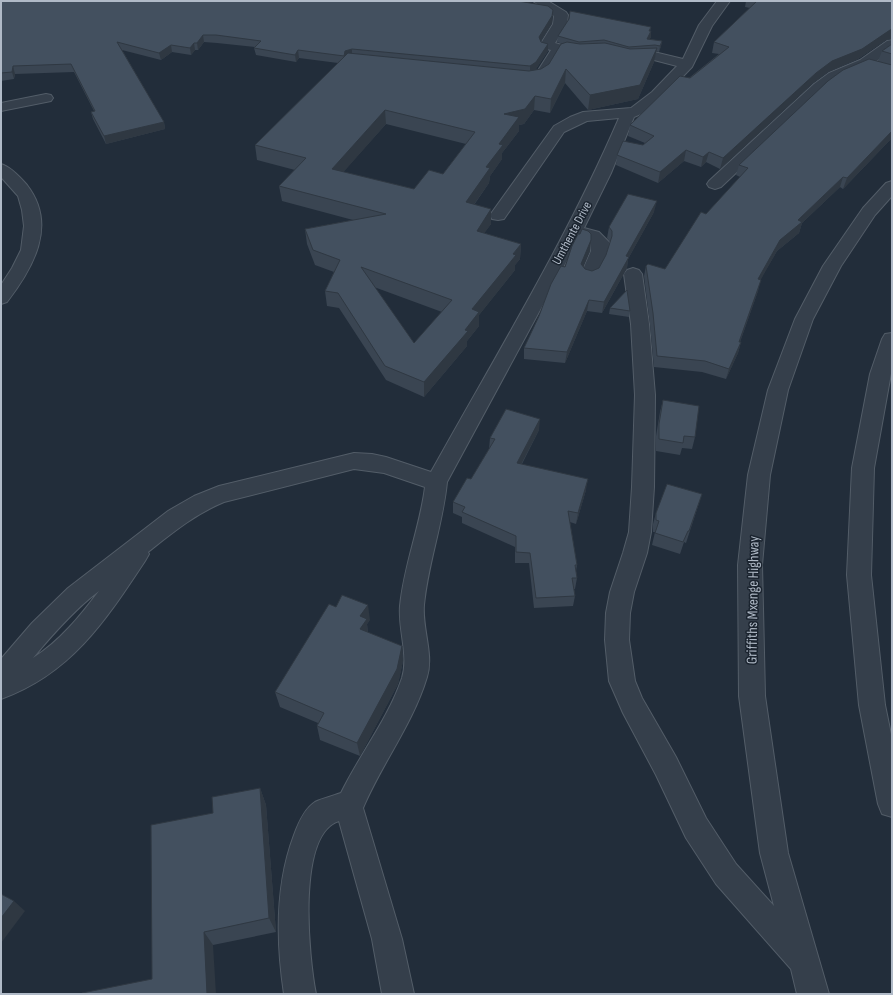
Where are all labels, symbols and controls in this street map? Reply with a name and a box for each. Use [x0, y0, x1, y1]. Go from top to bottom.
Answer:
street label: Umthente Drive [549, 199, 595, 267]
street label: Griffiths Mxenge Highway [742, 535, 764, 664]

